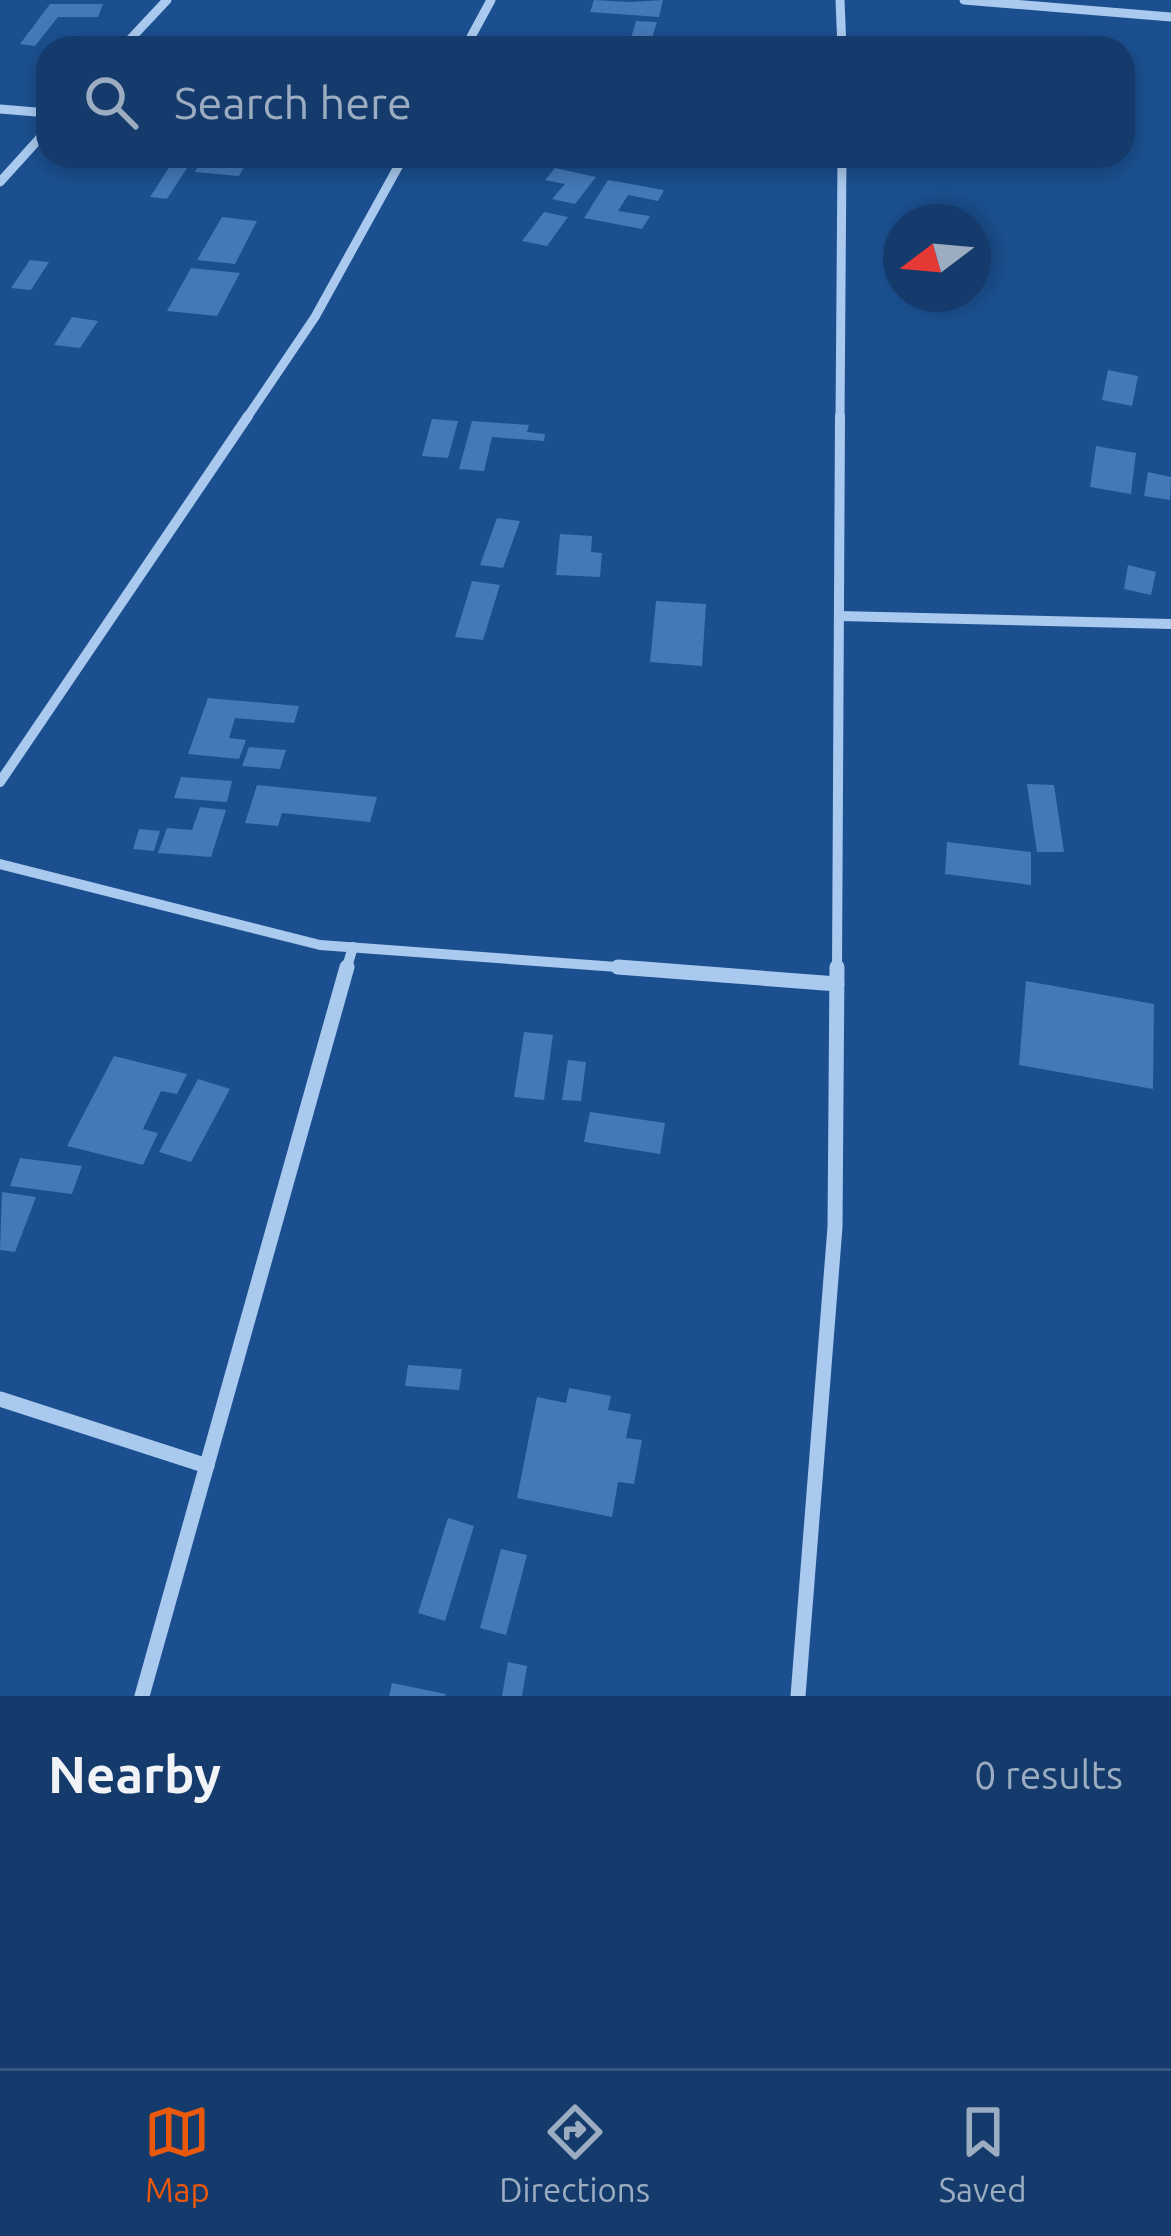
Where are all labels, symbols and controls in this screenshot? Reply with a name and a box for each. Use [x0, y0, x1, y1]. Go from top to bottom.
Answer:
search box [36, 36, 1135, 168]
icon: search [78, 69, 144, 135]
text: Search here [174, 77, 412, 128]
north arrow [883, 204, 991, 312]
text: Nearby [48, 1745, 221, 1803]
text: 0 results [974, 1753, 1123, 1796]
tab: Map [144, 2099, 210, 2208]
tab: Directions [499, 2099, 650, 2208]
tab: Saved [939, 2099, 1027, 2208]

